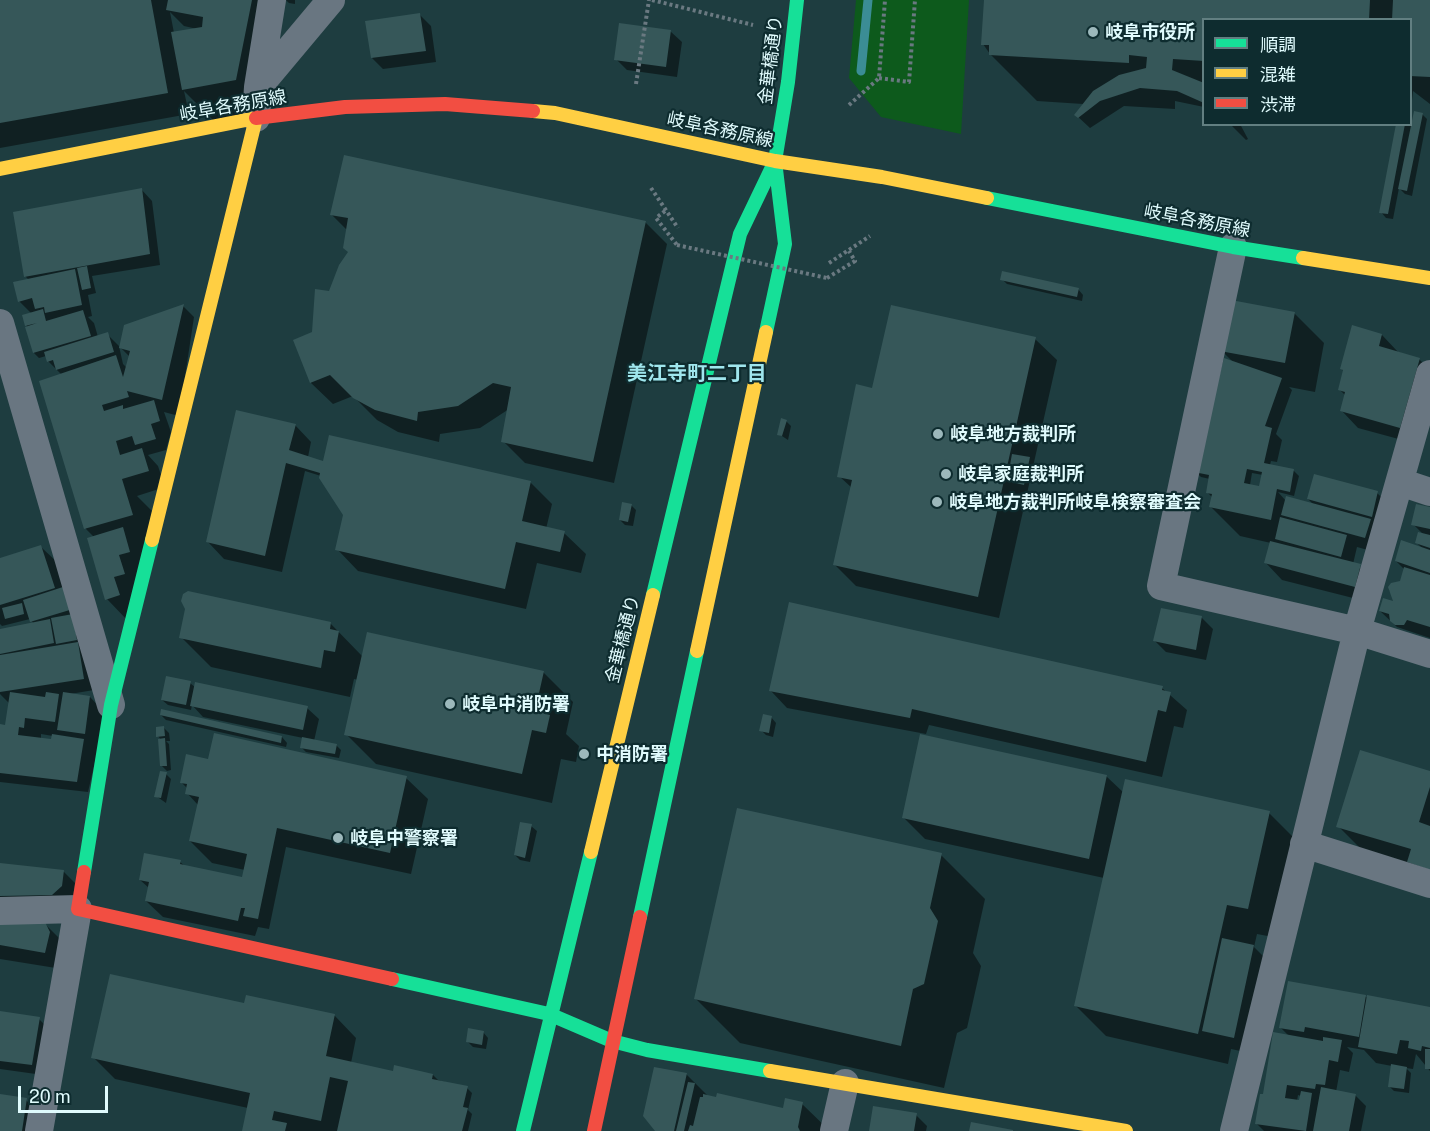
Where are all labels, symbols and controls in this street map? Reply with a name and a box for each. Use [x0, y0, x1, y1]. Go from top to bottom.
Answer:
street label: 金華橋通り [755, 14, 787, 106]
legend [1202, 18, 1412, 126]
place label: 岐阜市役所 [1105, 21, 1195, 43]
marker: 岐阜市役所 [1086, 25, 1100, 39]
text: 順調 [1260, 34, 1296, 55]
text: 混雑 [1260, 64, 1296, 85]
street label: 岐阜各務原線 [178, 86, 288, 126]
text: 渋滞 [1260, 94, 1296, 115]
street label: 岐阜各務原線 [665, 108, 775, 152]
street label: 岐阜各務原線 [1142, 200, 1252, 242]
district label: 美江寺町二丁目 [627, 362, 767, 386]
place label: 岐阜地方裁判所 [950, 423, 1076, 445]
marker: 岐阜地方裁判所 [931, 427, 945, 441]
place label: 岐阜家庭裁判所 [958, 463, 1084, 485]
marker: 岐阜家庭裁判所 [939, 467, 953, 481]
place label: 岐阜地方裁判所岐阜検察審査会 [949, 491, 1201, 513]
marker: 岐阜地方裁判所岐阜検察審査会 [930, 495, 944, 509]
street label: 金華橋通り [602, 593, 644, 685]
place label: 岐阜中消防署 [462, 693, 570, 715]
marker: 岐阜中消防署 [443, 697, 457, 711]
place label: 中消防署 [596, 743, 668, 765]
marker: 中消防署 [577, 747, 591, 761]
place label: 岐阜中警察署 [350, 827, 458, 849]
marker: 岐阜中警察署 [331, 831, 345, 845]
scale bar [21, 1074, 111, 1112]
text: 20 m [29, 1086, 71, 1107]

